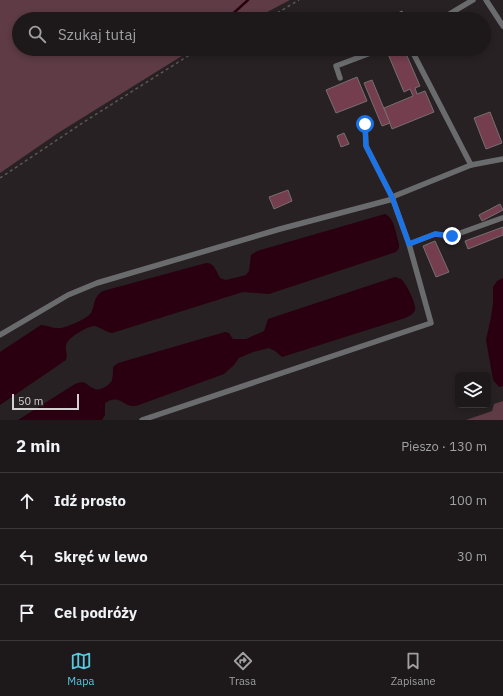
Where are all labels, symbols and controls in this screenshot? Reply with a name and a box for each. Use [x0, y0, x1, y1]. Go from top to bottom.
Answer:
search box [12, 12, 491, 56]
icon: search [26, 23, 48, 45]
text: Szukaj tutaj [58, 25, 136, 44]
route start [356, 115, 374, 133]
route end [443, 227, 461, 245]
map controls [455, 372, 491, 408]
button: layers [455, 372, 491, 408]
scale bar [12, 392, 79, 411]
text: 50 m [18, 394, 43, 408]
text: 2 min [16, 435, 60, 457]
text: Pieszo · 130 m [401, 438, 487, 455]
icon: ahead [16, 490, 38, 512]
text: Idź prosto [54, 491, 126, 510]
text: 100 m [449, 492, 487, 509]
icon: left [16, 546, 38, 568]
text: Skręć w lewo [54, 547, 148, 566]
text: 30 m [457, 548, 487, 565]
icon: arrive [16, 602, 38, 624]
text: Cel podróży [54, 603, 137, 622]
tab: Mapa [67, 650, 94, 688]
tab: Trasa [229, 650, 256, 688]
tab: Zapisane [391, 650, 436, 688]

